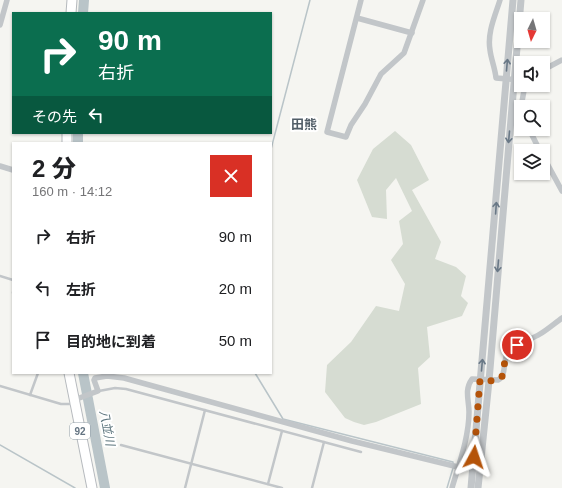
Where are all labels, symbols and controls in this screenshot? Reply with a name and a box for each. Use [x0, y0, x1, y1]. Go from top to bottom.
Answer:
north arrow [514, 12, 550, 48]
map controls [514, 12, 550, 180]
text: 90 m [98, 25, 162, 56]
icon: right [32, 28, 84, 80]
button: sound [514, 56, 550, 92]
one-way arrow [504, 59, 511, 72]
text: 右折 [98, 63, 134, 83]
button: search [514, 100, 550, 136]
icon: left [85, 104, 107, 126]
text: その先 [32, 108, 77, 125]
district label: 田熊 [291, 117, 317, 132]
one-way arrow [506, 130, 513, 143]
button: layers [514, 144, 550, 180]
text: 2 分 [32, 155, 76, 182]
button: close [210, 155, 252, 197]
text: 160 m · 14:12 [32, 184, 112, 199]
one-way arrow [492, 202, 499, 215]
icon: right [32, 225, 54, 247]
text: 90 m [219, 228, 252, 245]
text: 右折 [66, 229, 96, 246]
one-way arrow [495, 259, 502, 272]
icon: left [32, 277, 54, 299]
text: 20 m [219, 280, 252, 297]
text: 左折 [66, 281, 96, 298]
pin [500, 328, 534, 362]
icon: arrive [32, 329, 54, 351]
text: 50 m [219, 332, 252, 349]
text: 目的地に到着 [66, 333, 156, 350]
icon: arrive [506, 334, 528, 356]
one-way arrow [478, 359, 486, 372]
water label: 八並川 [97, 409, 118, 449]
road number: 92 [70, 423, 90, 439]
position arrow [453, 436, 495, 478]

